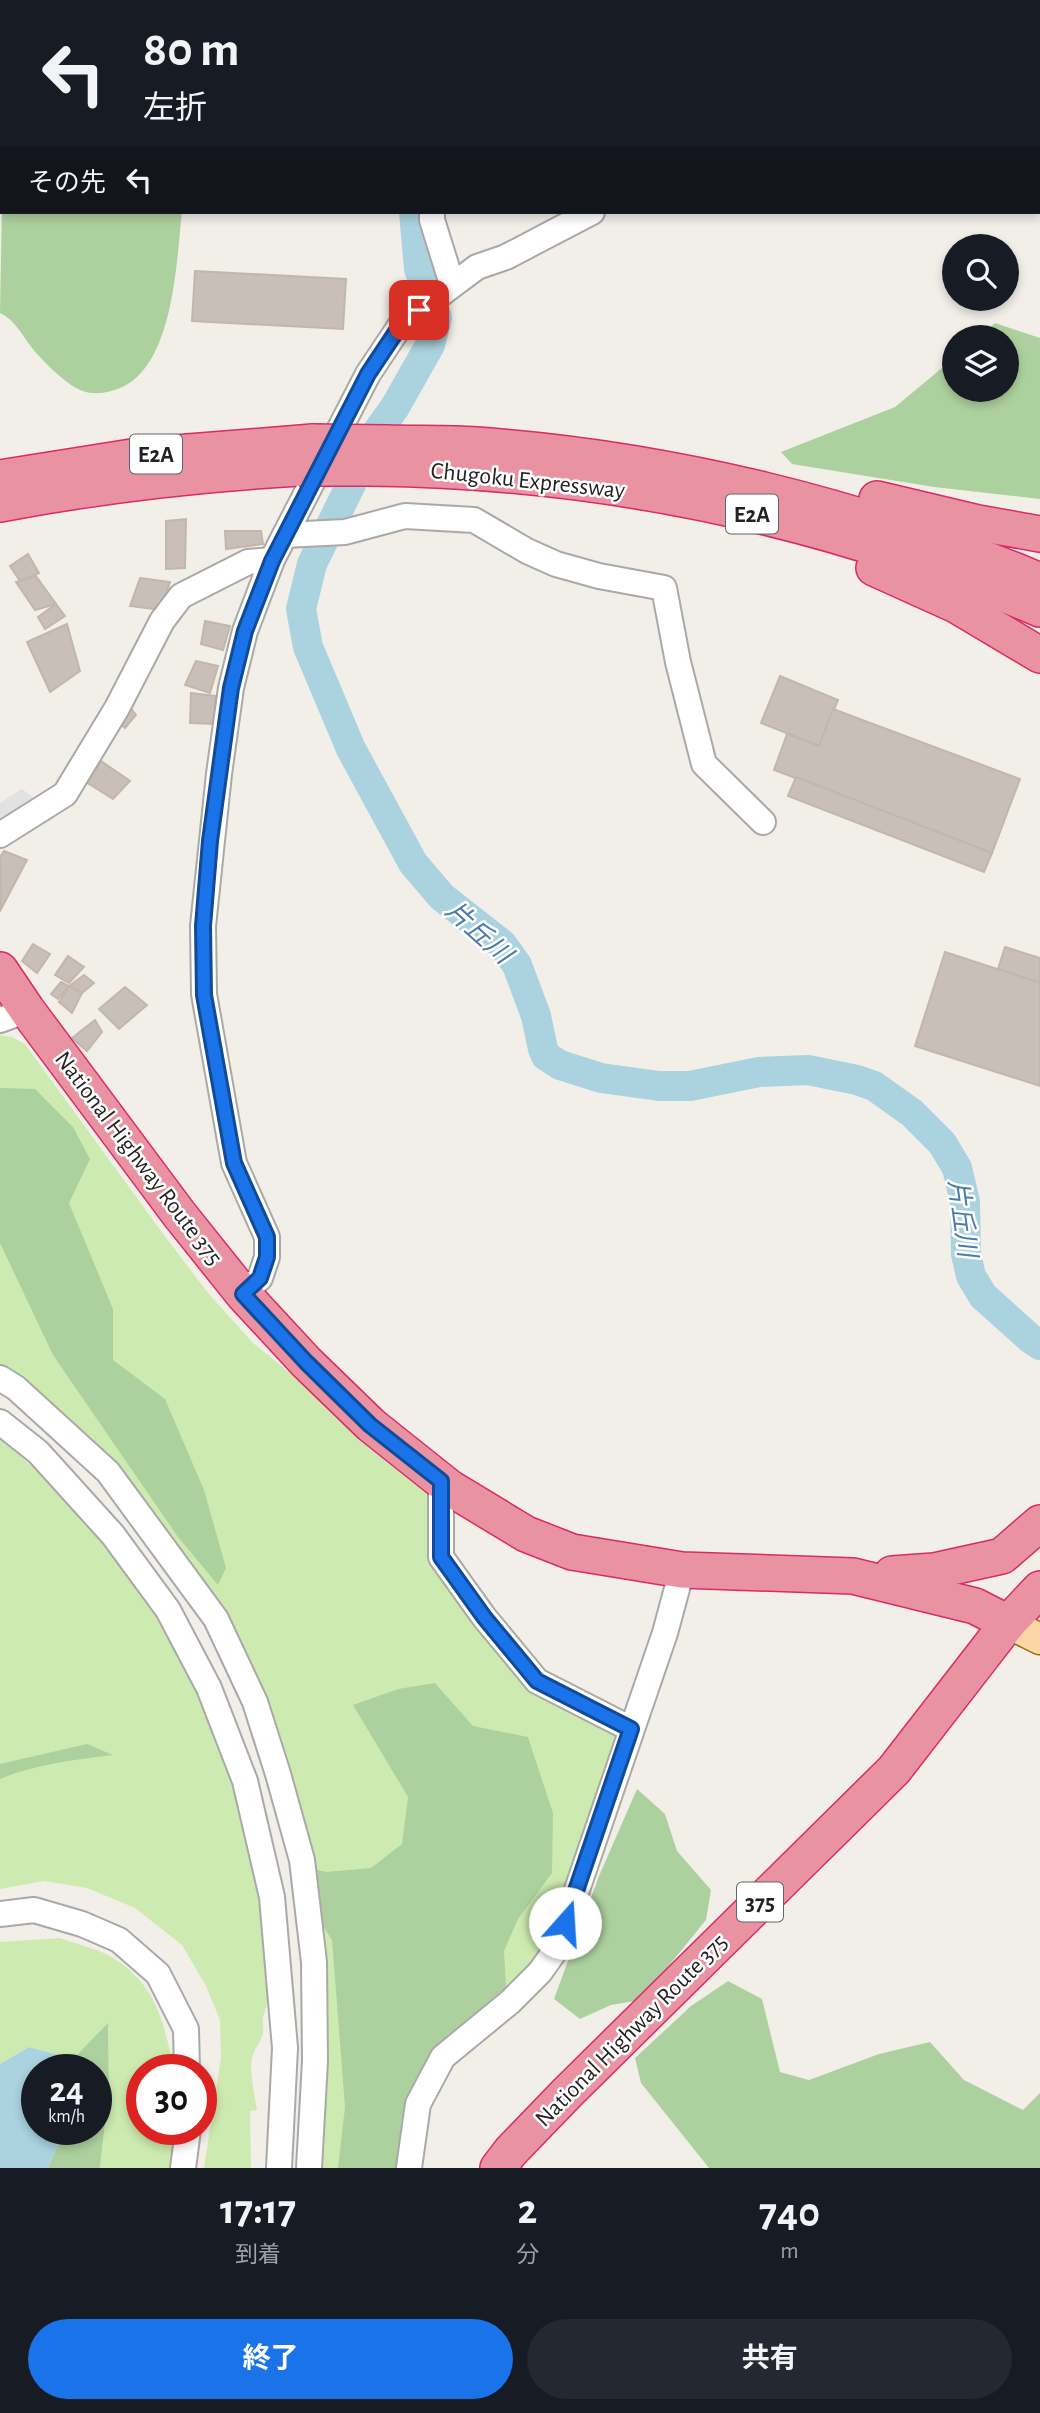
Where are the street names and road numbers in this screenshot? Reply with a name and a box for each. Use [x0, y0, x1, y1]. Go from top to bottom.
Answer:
road number: E2A [130, 435, 182, 474]
street label: Chugoku Expressway [430, 459, 626, 503]
road number: E2A [726, 494, 778, 534]
street label: National Highway Route 375 [50, 1047, 226, 1270]
road number: 375 [737, 1882, 783, 1922]
street label: National Highway Route 375 [531, 1930, 732, 2131]

